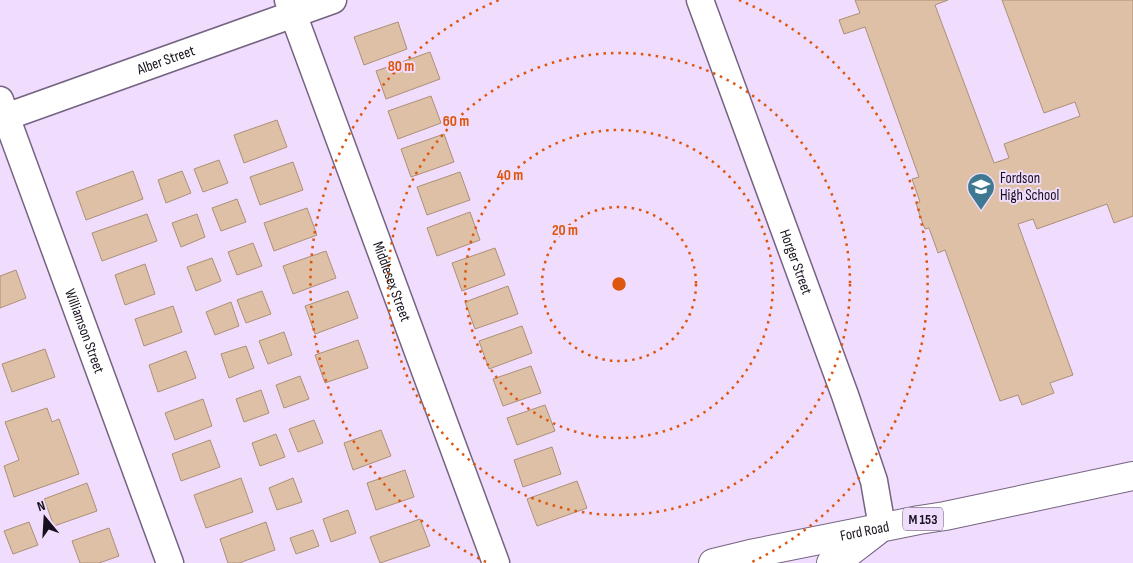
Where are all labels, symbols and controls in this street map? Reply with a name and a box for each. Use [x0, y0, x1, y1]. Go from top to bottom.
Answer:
street label: Alber Street [133, 41, 198, 80]
text: 80 m [388, 57, 414, 76]
text: 60 m [443, 112, 469, 131]
text: 40 m [497, 166, 523, 185]
place label: Fordson High School [1000, 169, 1059, 205]
school or university icon: Fordson High School [966, 172, 996, 211]
text: 20 m [552, 221, 578, 240]
street label: Horger Street [775, 227, 816, 298]
street label: Middlesex Street [368, 239, 415, 325]
centre of rings [610, 275, 628, 293]
street label: Williamson Street [60, 286, 109, 376]
north arrow [20, 493, 70, 543]
text: N [35, 497, 47, 515]
road number: M 153 [903, 508, 943, 530]
street label: Ford Road [839, 517, 891, 546]

